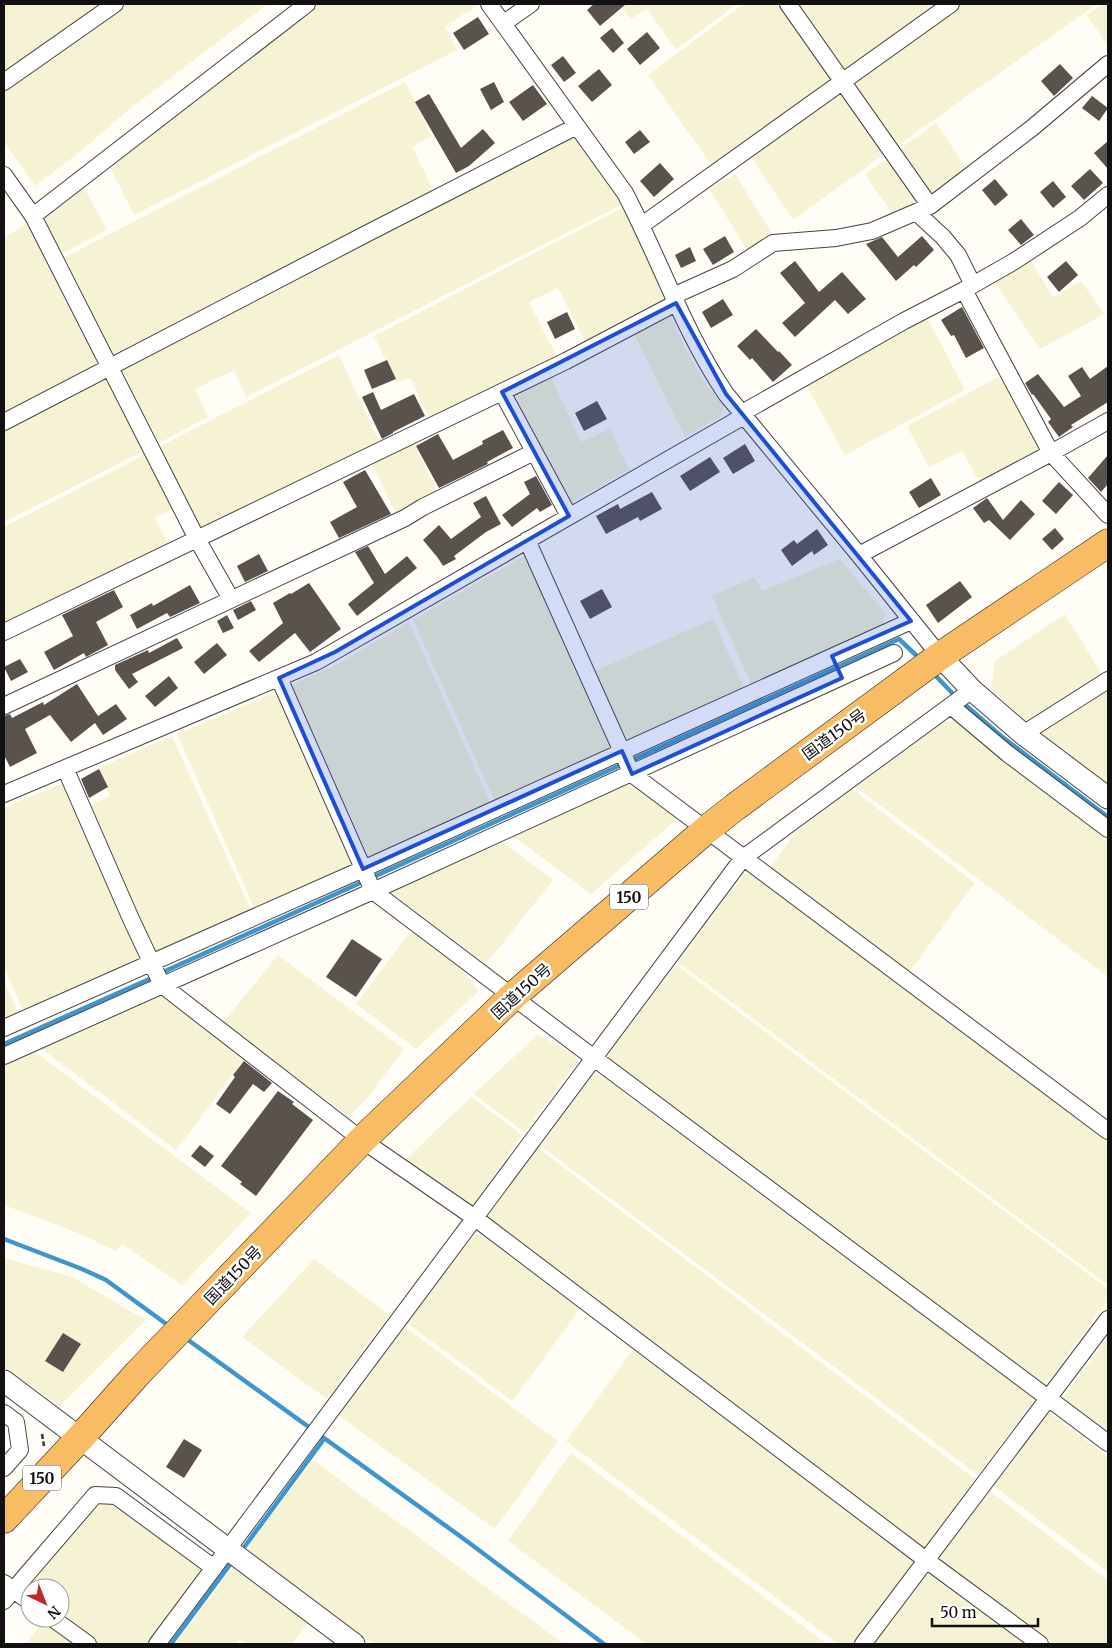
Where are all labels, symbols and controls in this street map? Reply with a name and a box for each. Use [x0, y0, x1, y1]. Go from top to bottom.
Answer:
street label: 国道150号 [798, 704, 870, 764]
road number: 150 [610, 884, 648, 910]
street label: 国道150号 [487, 959, 555, 1023]
street label: 国道150号 [200, 1241, 266, 1309]
road number: 150 [23, 1466, 61, 1490]
north arrow [20, 1578, 70, 1628]
scale bar [932, 1596, 1038, 1628]
text: N [44, 1602, 64, 1623]
text: 50 m [940, 1603, 977, 1622]

